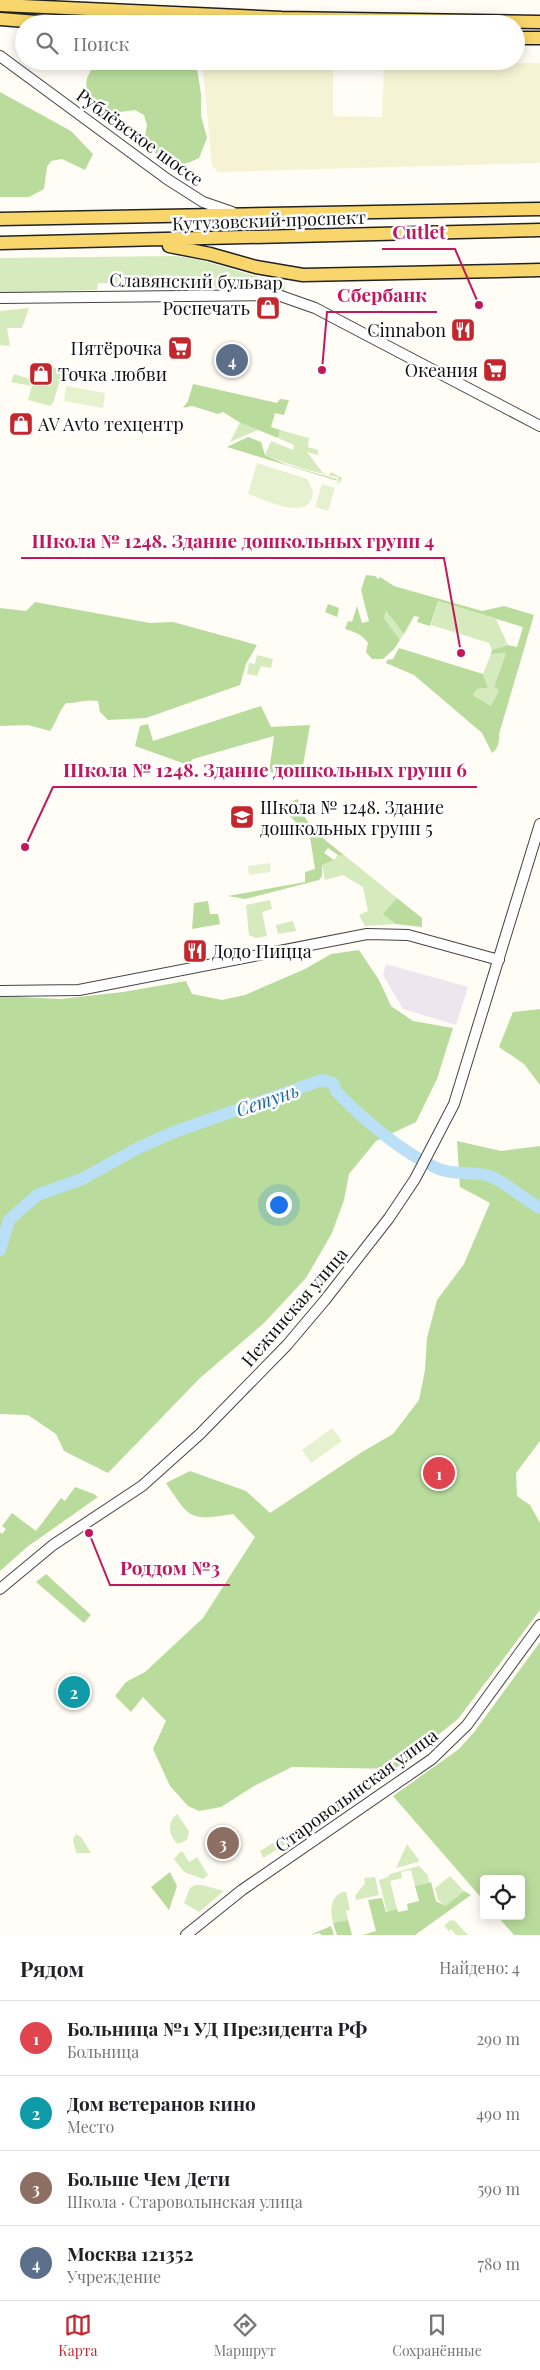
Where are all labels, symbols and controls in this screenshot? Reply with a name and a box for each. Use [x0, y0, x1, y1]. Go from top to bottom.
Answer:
search box [15, 15, 525, 70]
icon: search [33, 29, 61, 57]
text: Поиск [73, 30, 129, 56]
street label: Рублёвское шоссе [72, 83, 208, 191]
street label: Кутузовский проспект [172, 205, 366, 235]
callout: Cutlet [382, 215, 455, 249]
text: Cutlet [392, 218, 446, 244]
street label: Славянский бульвар [109, 267, 283, 295]
callout: Сбербанк [327, 278, 437, 312]
text: Сбербанк [337, 281, 427, 307]
shop icon: Роспечать [255, 295, 281, 321]
place label: Роспечать [163, 296, 250, 320]
restaurant icon: Cinnabon [450, 317, 476, 343]
place label: Cinnabon [367, 318, 446, 342]
supermarket icon: Пятёрочка [167, 335, 193, 361]
place label: Пятёрочка [71, 336, 162, 360]
pin: 4 [216, 341, 248, 379]
supermarket icon: Океания [482, 357, 508, 383]
place label: Океания [405, 358, 478, 382]
shop icon: Точка любви [28, 361, 54, 387]
place label: Точка любви [58, 362, 167, 386]
shop icon: AV Avto техцентр [8, 411, 34, 437]
place label: AV Avto техцентр [37, 412, 184, 436]
callout: Школа № 1248. Здание дошкольных групп 4 [21, 524, 444, 558]
text: Школа № 1248. Здание дошкольных групп 4 [32, 527, 434, 553]
callout: Школа № 1248. Здание дошкольных групп 6 [53, 753, 477, 787]
text: Школа № 1248. Здание дошкольных групп 6 [63, 756, 467, 782]
place label: Школа № 1248. Здание дошкольных групп 5 [260, 795, 444, 840]
school or university icon: Школа № 1248. Здание дошкольных групп 5 [229, 804, 255, 830]
restaurant icon: Додо Пицца [182, 938, 208, 964]
place label: Додо Пицца [212, 939, 312, 963]
water label: Сетунь [232, 1076, 302, 1122]
your location [266, 1192, 292, 1218]
street label: Нежинская улица [236, 1242, 352, 1372]
pin: 1 [423, 1454, 455, 1492]
callout: Роддом №3 [110, 1551, 230, 1585]
text: Роддом №3 [120, 1554, 220, 1580]
pin: 2 [58, 1673, 90, 1711]
street label: Староволынская улица [270, 1723, 442, 1857]
pin: 3 [207, 1824, 239, 1862]
map controls [480, 1875, 525, 1920]
button: locate [480, 1875, 525, 1920]
text: Рядом [20, 1954, 84, 1982]
text: Найдено: 4 [439, 1957, 520, 1978]
text: Больница №1 УД Президента РФ [67, 2015, 367, 2041]
text: 1 [33, 2028, 39, 2049]
text: 290 m [476, 2028, 520, 2049]
text: Больница [67, 2041, 139, 2062]
text: Дом ветеранов кино [67, 2090, 256, 2116]
text: 2 [32, 2103, 40, 2124]
text: 490 m [476, 2103, 520, 2124]
text: Место [67, 2116, 114, 2137]
text: Больше Чем Дети [67, 2165, 230, 2191]
text: 3 [32, 2178, 40, 2199]
text: 590 m [477, 2178, 520, 2199]
text: Школа · Староволынская улица [67, 2191, 303, 2212]
text: Москва 121352 [67, 2240, 194, 2266]
text: 4 [32, 2253, 40, 2274]
text: 780 m [477, 2253, 520, 2274]
text: Учреждение [67, 2266, 161, 2287]
tab: Карта [58, 2311, 98, 2360]
tab: Маршрут [214, 2311, 276, 2360]
tab: Сохранённые [392, 2311, 482, 2360]

